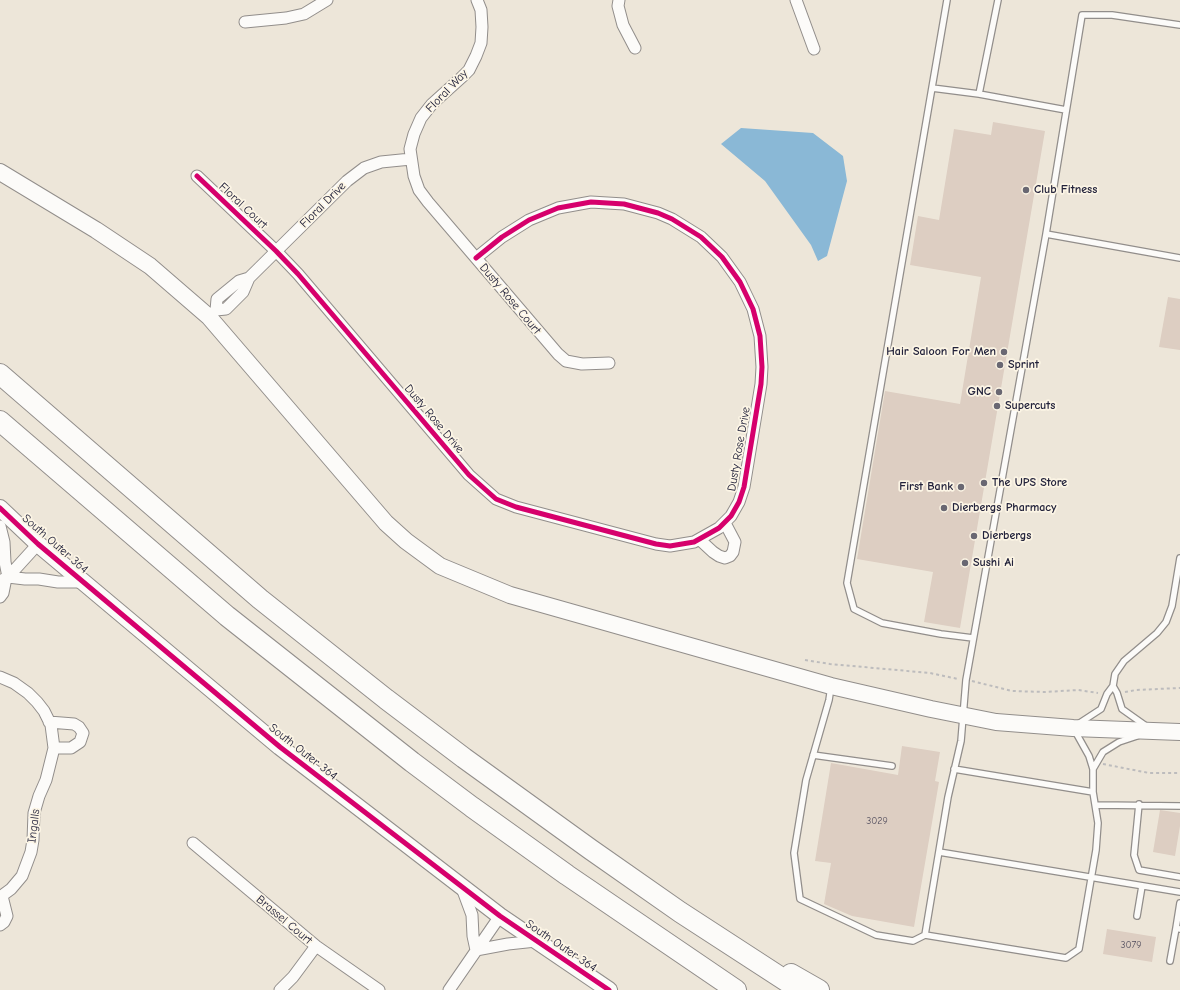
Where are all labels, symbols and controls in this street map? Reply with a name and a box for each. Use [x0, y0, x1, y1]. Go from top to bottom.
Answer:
street label: Floral Way [423, 66, 471, 116]
street label: Floral Drive [297, 179, 349, 231]
street label: Floral Court [216, 180, 270, 232]
place label: Club Fitness [1034, 183, 1097, 197]
marker: Club Fitness [1021, 185, 1031, 195]
street label: Dusty Rose Court [476, 261, 544, 337]
place label: Hair Saloon For Men [886, 345, 996, 359]
marker: Hair Saloon For Men [999, 347, 1009, 357]
place label: Sprint [1008, 358, 1039, 372]
marker: Sprint [995, 360, 1005, 370]
street label: Dusty Rose Drive [401, 382, 467, 456]
place label: GNC [967, 385, 991, 399]
marker: GNC [994, 387, 1004, 397]
place label: Supercuts [1005, 399, 1055, 413]
marker: Supercuts [992, 401, 1002, 411]
street label: Dusty Rose Drive [724, 406, 754, 492]
place label: The UPS Store [992, 476, 1067, 490]
marker: The UPS Store [979, 478, 989, 488]
place label: First Bank [899, 480, 953, 494]
marker: First Bank [956, 482, 966, 492]
place label: Dierbergs Pharmacy [952, 501, 1056, 515]
marker: Dierbergs Pharmacy [939, 503, 949, 513]
street label: South Outer 364 [19, 511, 91, 577]
place label: Dierbergs [982, 529, 1031, 543]
marker: Dierbergs [969, 531, 979, 541]
place label: Sushi Ai [973, 556, 1014, 570]
marker: Sushi Ai [960, 558, 970, 568]
street label: South Outer 364 [266, 721, 340, 783]
street label: Ingalls [25, 808, 43, 844]
house number: 3029 [866, 815, 888, 827]
street label: Brassel Court [253, 892, 315, 948]
street label: South Outer 364 [523, 917, 599, 975]
house number: 3079 [1120, 939, 1142, 951]

